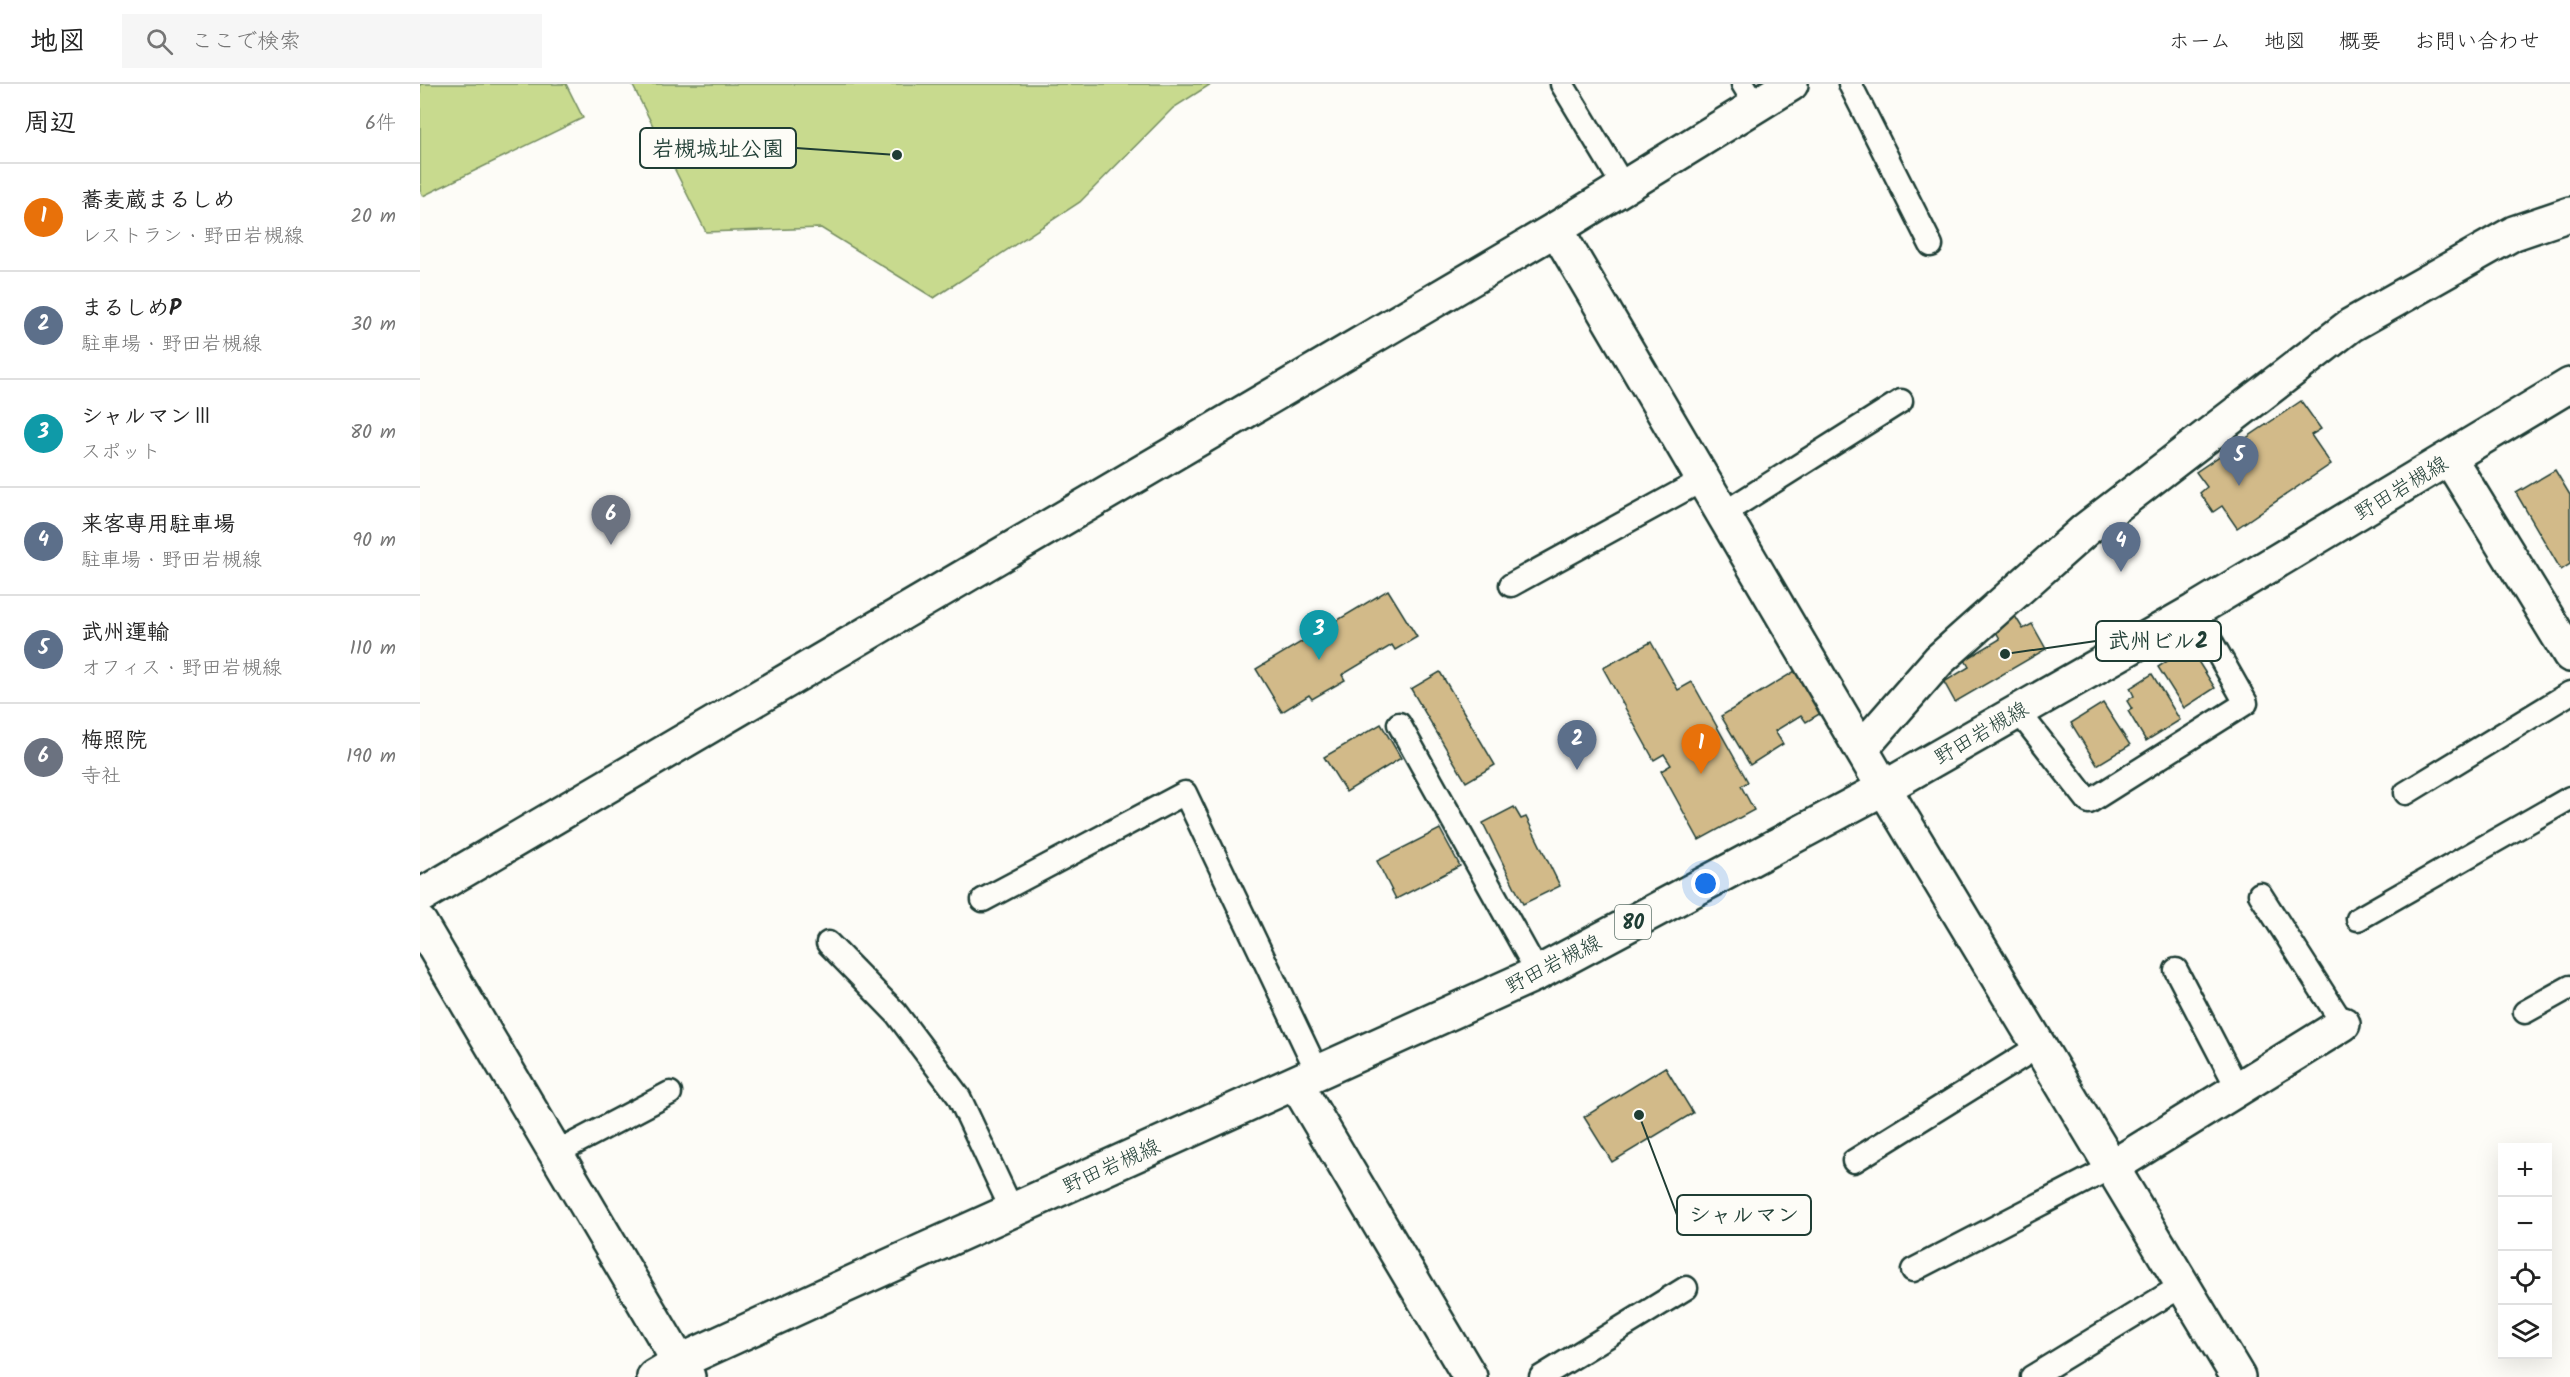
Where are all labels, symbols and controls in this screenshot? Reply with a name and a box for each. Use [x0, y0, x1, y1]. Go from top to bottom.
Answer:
search box [122, 14, 542, 68]
text: 地図 [30, 20, 86, 65]
icon: search [143, 25, 176, 58]
text: ここで検索 [191, 25, 301, 60]
text: ホーム [2169, 26, 2231, 59]
text: 地図 [2264, 26, 2306, 59]
text: 概要 [2339, 26, 2381, 59]
text: お問い合わせ [2414, 26, 2540, 59]
text: 周辺 [24, 103, 76, 145]
text: 6件 [365, 108, 396, 140]
callout: 岩槻城址公園 [640, 128, 796, 168]
text: 岩槻城址公園 [652, 133, 784, 168]
text: 蕎麦蔵まるしめ [81, 184, 235, 219]
text: 1 [40, 201, 47, 233]
text: 20 m [350, 201, 396, 233]
text: レストラン · 野田岩槻線 [81, 221, 303, 253]
text: まるしめP [81, 292, 181, 327]
text: 2 [38, 309, 49, 341]
text: 30 m [351, 309, 396, 341]
text: 駐車場 · 野田岩槻線 [81, 329, 262, 361]
text: シャルマンⅢ [81, 400, 213, 435]
text: 3 [38, 417, 49, 449]
text: 80 m [350, 417, 396, 449]
pin: 5 [2220, 436, 2258, 486]
text: スポット [81, 437, 161, 469]
street label: 野田岩槻線 [2348, 448, 2455, 530]
pin: 6 [592, 496, 630, 545]
text: 来客専用駐車場 [81, 508, 235, 543]
pin: 4 [2102, 522, 2140, 572]
text: 4 [38, 525, 49, 557]
text: 90 m [352, 525, 396, 557]
text: 駐車場 · 野田岩槻線 [81, 545, 262, 577]
pin: 3 [1300, 610, 1338, 660]
text: 武州運輸 [81, 616, 169, 651]
callout: 武州ビル2 [2096, 621, 2221, 661]
text: 武州ビル2 [2108, 625, 2208, 660]
text: 5 [38, 633, 49, 665]
text: 110 m [350, 633, 396, 665]
text: オフィス · 野田岩槻線 [81, 653, 282, 685]
street label: 野田岩槻線 [1928, 694, 2035, 775]
pin: 2 [1558, 720, 1596, 770]
text: 梅照院 [81, 724, 147, 759]
pin: 1 [1682, 724, 1720, 774]
text: 6 [38, 741, 49, 773]
text: 190 m [346, 741, 396, 773]
text: 寺社 [81, 761, 121, 793]
your location [1691, 869, 1720, 898]
road number: 80 [1615, 905, 1651, 939]
street label: 野田岩槻線 [1499, 927, 1608, 1004]
street label: 野田岩槻線 [1057, 1131, 1166, 1204]
map controls [2498, 1143, 2552, 1359]
button: + [2498, 1143, 2552, 1197]
callout: シャルマン [1677, 1195, 1811, 1235]
button: − [2498, 1197, 2552, 1251]
text: シャルマン [1689, 1199, 1799, 1234]
button: locate [2498, 1251, 2552, 1305]
button: layers [2498, 1305, 2552, 1359]

